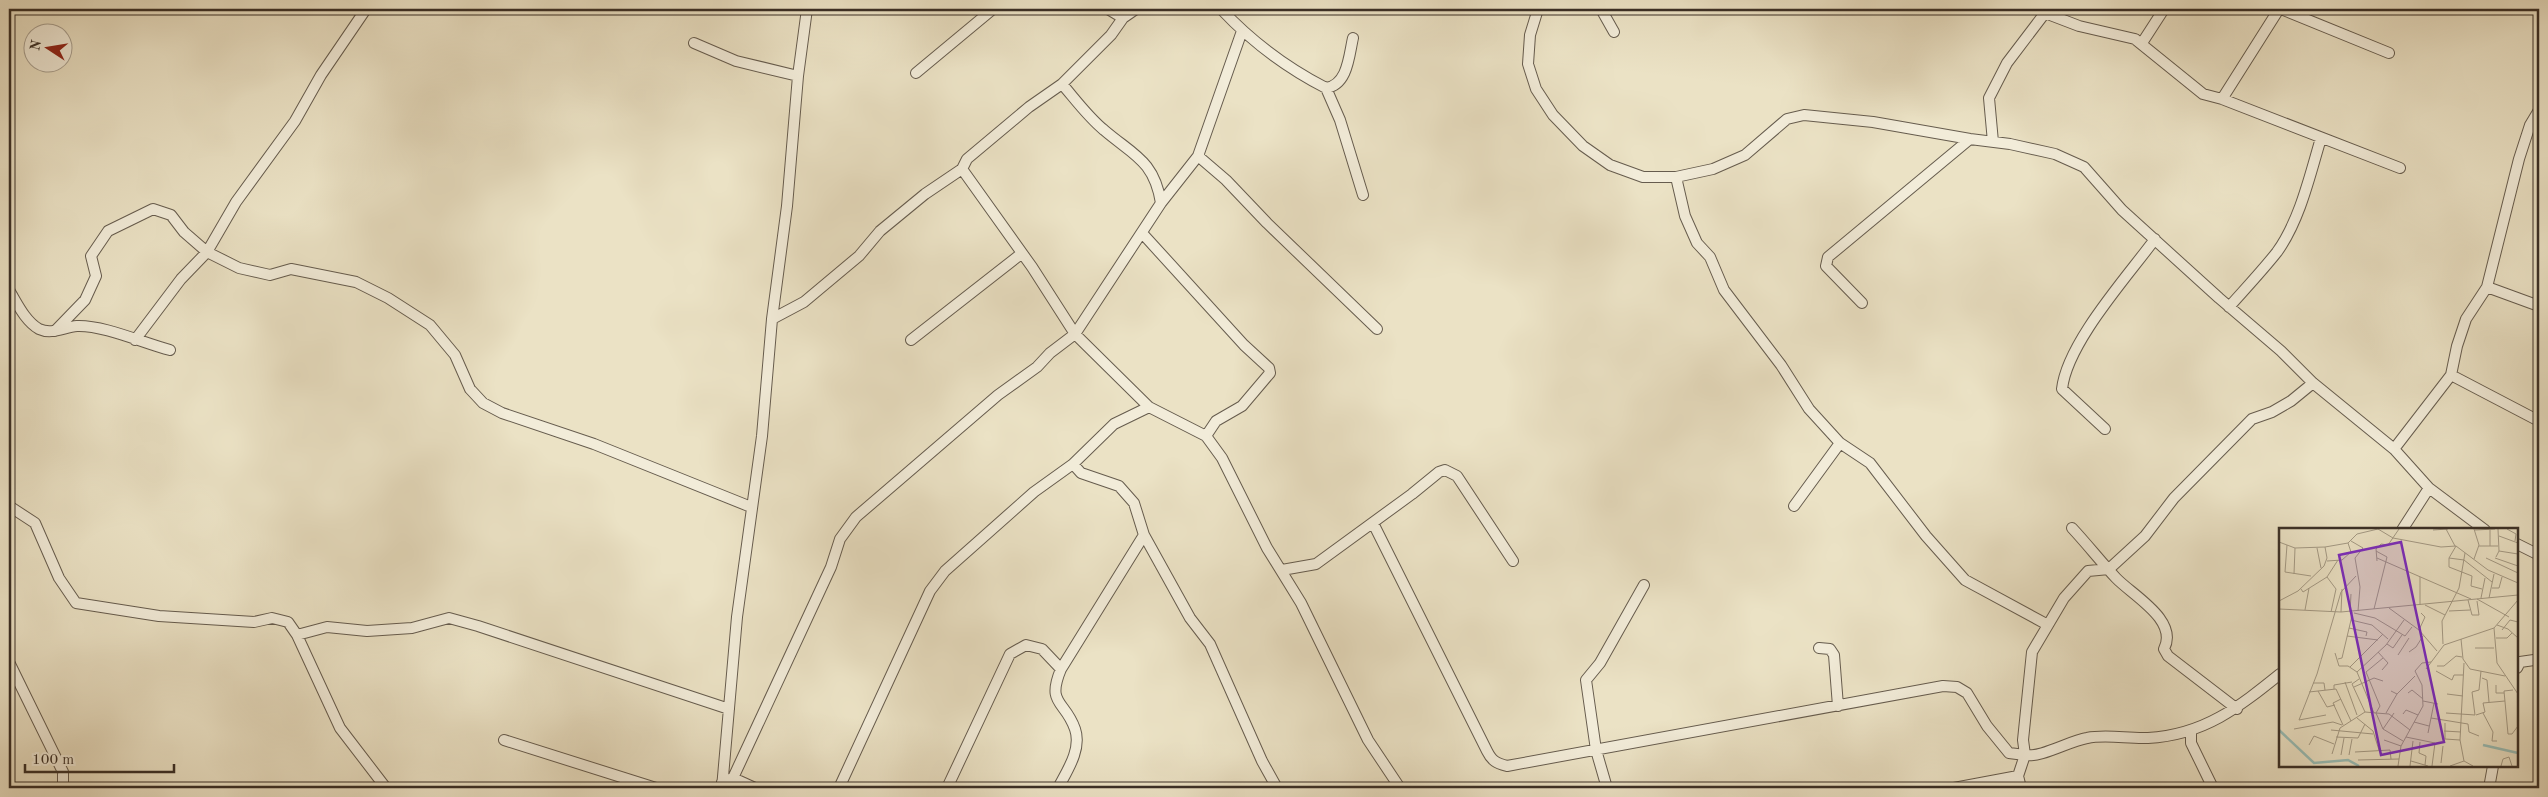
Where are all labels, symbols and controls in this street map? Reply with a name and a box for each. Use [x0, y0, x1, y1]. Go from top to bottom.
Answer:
north arrow [22, 22, 72, 72]
text: N [28, 39, 44, 52]
inset map [2279, 528, 2518, 767]
scale bar [25, 742, 174, 774]
text: 100 m [32, 753, 74, 768]

